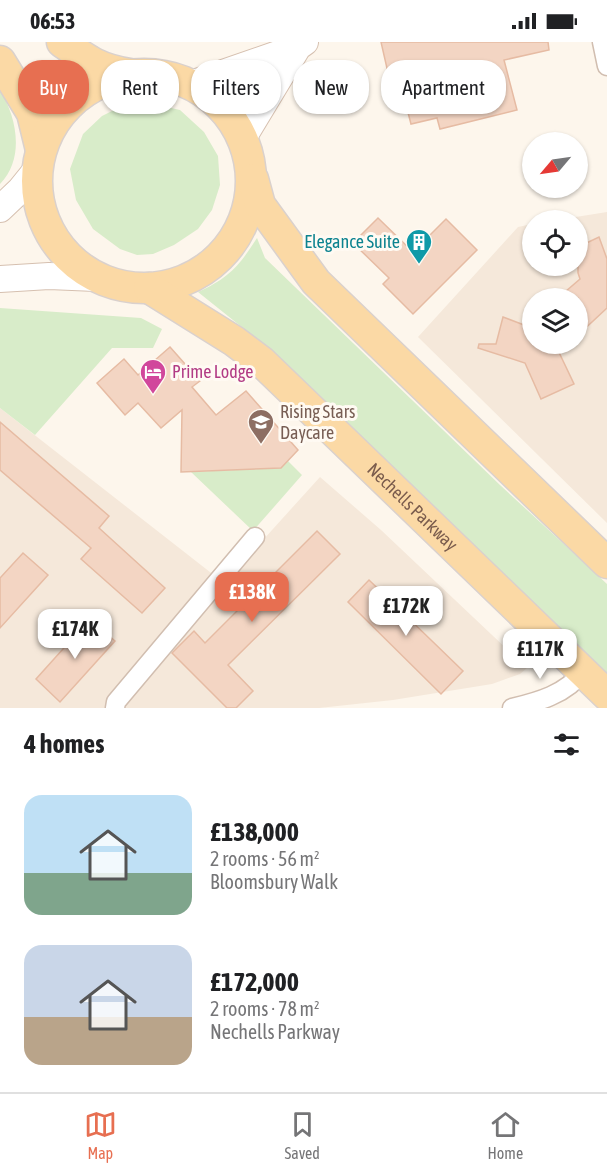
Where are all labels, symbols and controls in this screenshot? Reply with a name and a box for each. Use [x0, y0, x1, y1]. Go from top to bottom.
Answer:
text: 06:53 [30, 8, 75, 34]
chip: Buy [18, 60, 89, 114]
chip: Rent [101, 60, 179, 114]
chip: Filters [191, 60, 281, 114]
chip: New [293, 60, 369, 114]
chip: Apartment [381, 60, 506, 114]
north arrow [522, 132, 588, 198]
map controls [522, 132, 588, 354]
button: locate [522, 210, 588, 276]
building icon: Elegance Suite [404, 227, 434, 265]
place label: Elegance Suite [304, 231, 400, 252]
button: layers [522, 288, 588, 354]
hotel icon: Prime Lodge [138, 357, 168, 395]
place label: Prime Lodge [172, 361, 253, 382]
place label: Rising Stars Daycare [280, 401, 355, 443]
school or university icon: Rising Stars Daycare [246, 407, 276, 445]
street label: Nechells Parkway [363, 458, 462, 555]
pin: £138K [210, 572, 294, 623]
text: £138K [229, 580, 275, 603]
pin: £172K [364, 586, 448, 637]
text: £172K [383, 594, 429, 617]
pin: £174K [33, 609, 117, 660]
text: £174K [52, 617, 98, 640]
pin: £117K [498, 629, 582, 680]
text: £117K [517, 637, 563, 660]
icon: filters [550, 728, 583, 761]
text: 4 homes [24, 729, 104, 759]
text: £138,000 [210, 817, 299, 847]
icon: home [72, 819, 144, 891]
text: 2 rooms · 56 m² [210, 847, 320, 870]
text: Bloomsbury Walk [210, 870, 338, 893]
text: £172,000 [210, 967, 299, 997]
icon: home [72, 969, 144, 1041]
text: 2 rooms · 78 m² [210, 997, 320, 1020]
text: Nechells Parkway [210, 1020, 340, 1043]
tab: Map [84, 1108, 117, 1162]
tab: Saved [285, 1108, 320, 1162]
tab: Home [488, 1108, 523, 1162]

